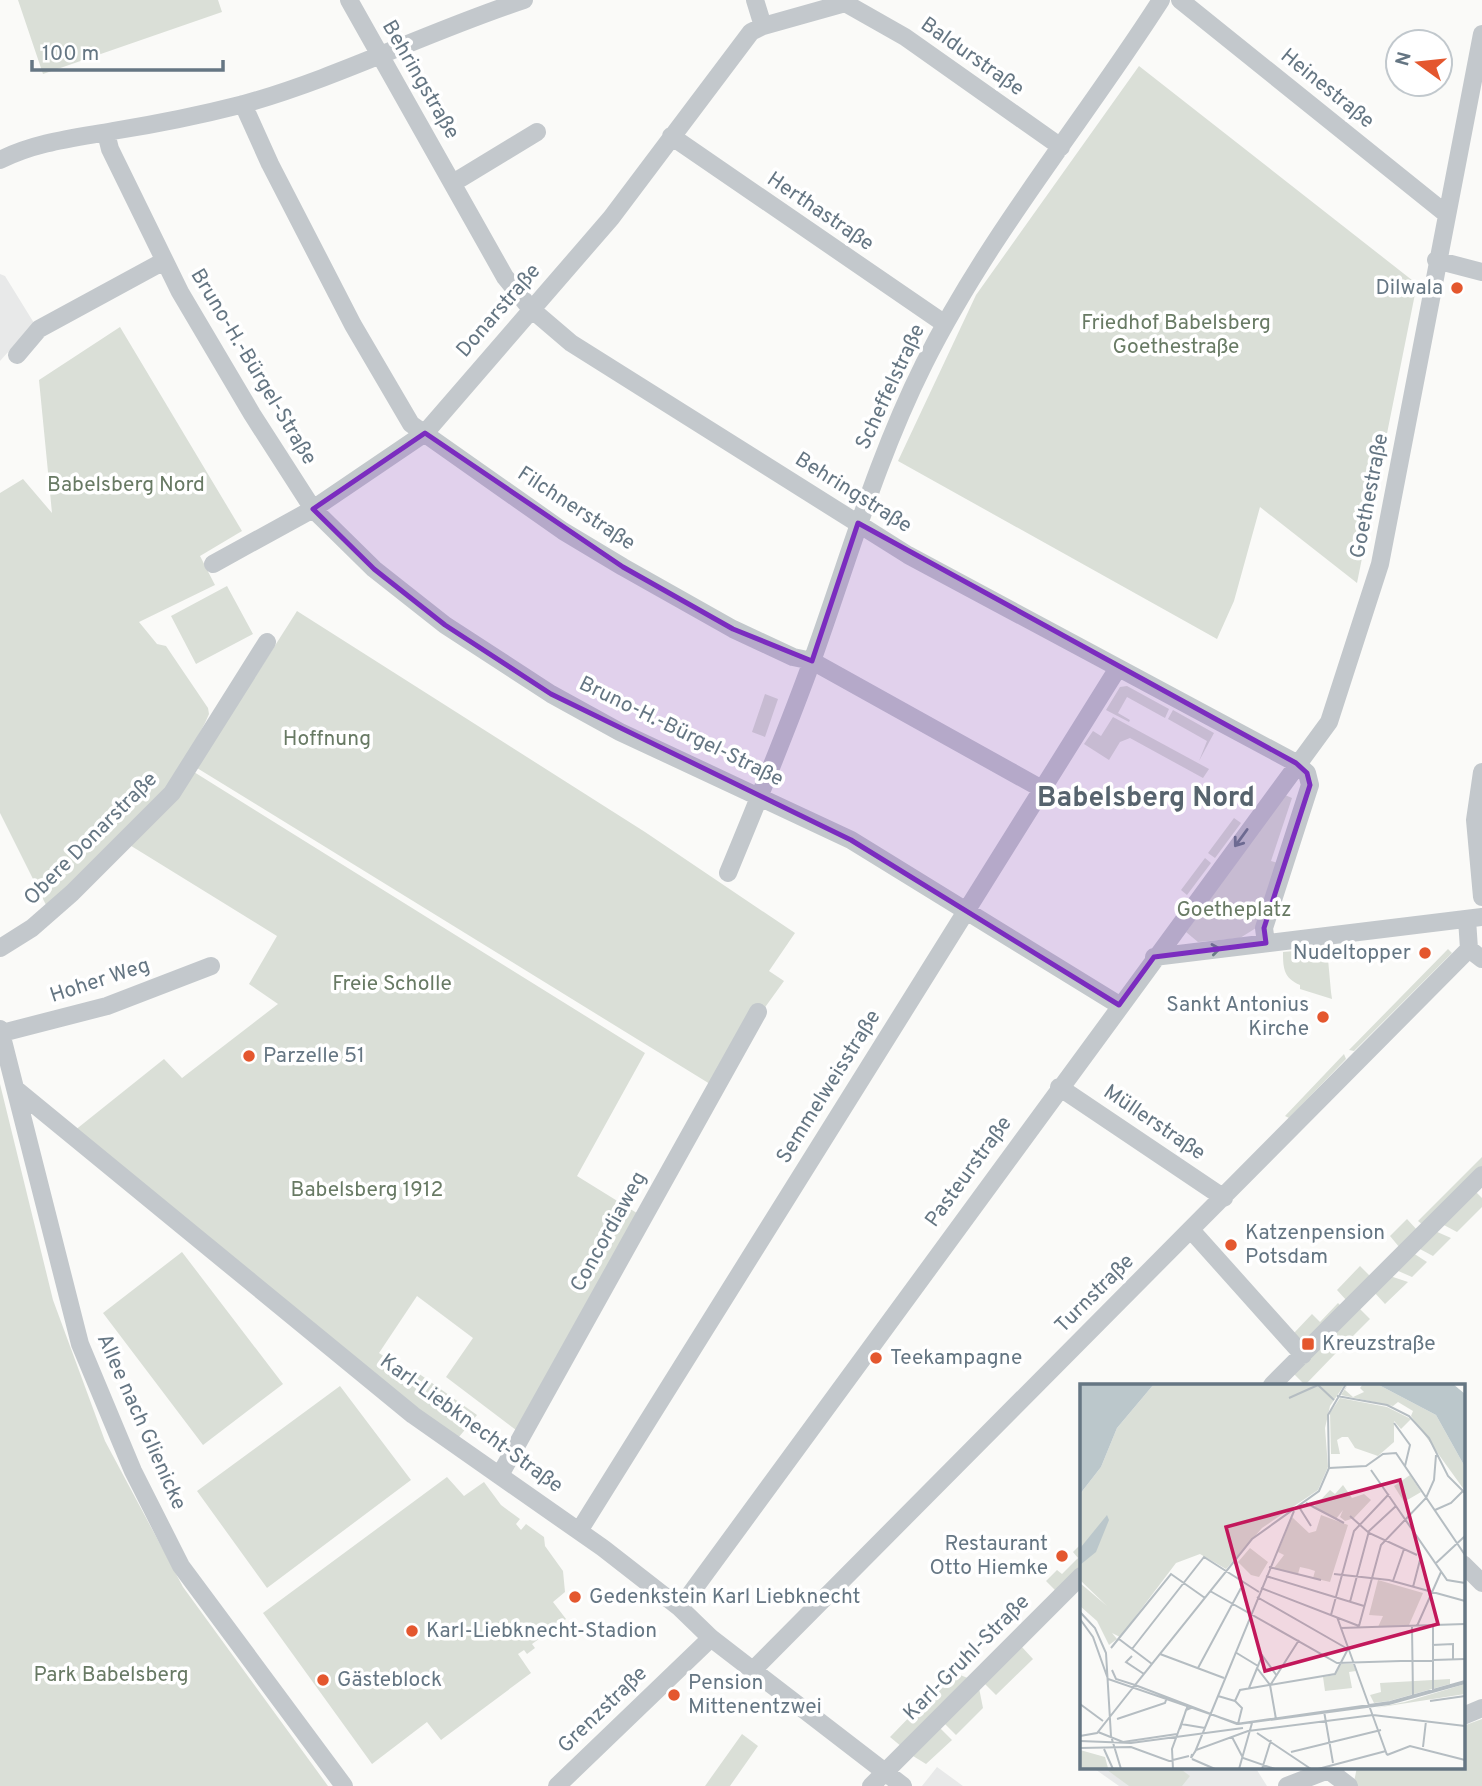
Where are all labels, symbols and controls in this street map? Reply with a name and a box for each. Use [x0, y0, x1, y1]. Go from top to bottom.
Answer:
street label: Baldurstraße [915, 11, 1029, 103]
street label: Behringstraße [375, 16, 465, 144]
scale bar [32, 28, 222, 72]
north arrow [1384, 28, 1454, 98]
text: 100 m [42, 41, 99, 68]
street label: Heinestraße [1275, 43, 1379, 135]
text: N [1391, 49, 1418, 69]
street label: Herthastraße [761, 166, 879, 258]
street label: Donarstraße [451, 259, 547, 363]
street label: Bruno-H.-Bürgel-Straße [184, 264, 322, 470]
place label: Dilwala [1375, 275, 1443, 302]
marker: Dilwala [1449, 280, 1465, 296]
park label: Friedhof Babelsberg Goethestraße [1081, 310, 1271, 361]
street label: Scheffelstraße [850, 320, 932, 454]
street label: Goethestraße [1345, 431, 1395, 561]
street label: Behringstraße [789, 446, 917, 540]
street label: Filchnerstraße [512, 461, 640, 557]
park label: Babelsberg Nord [47, 472, 205, 499]
street label: Bruno-H.-Bürgel-Straße [574, 671, 788, 793]
park label: Hoffnung [283, 726, 371, 753]
street label: Obere Donarstraße [18, 766, 164, 912]
district label: Babelsberg Nord [1037, 781, 1255, 817]
one-way arrow [1234, 828, 1248, 847]
park label: Goetheplatz [1176, 897, 1292, 924]
place label: Nudeltopper [1293, 940, 1411, 967]
one-way arrow [1198, 943, 1221, 956]
marker: Nudeltopper [1417, 945, 1433, 961]
street label: Hoher Weg [47, 952, 153, 1010]
park label: Freie Scholle [332, 971, 452, 998]
place label: Sankt Antonius Kirche [1166, 992, 1309, 1043]
street label: Semmelweisstraße [771, 1005, 887, 1169]
marker: Sankt Antonius Kirche [1315, 1009, 1331, 1025]
place label: Parzelle 51 [263, 1043, 365, 1070]
marker: Parzelle 51 [241, 1048, 257, 1064]
street label: Müllerstraße [1098, 1079, 1210, 1167]
street label: Pasteurstraße [920, 1111, 1018, 1233]
street label: Concordiaweg [565, 1167, 653, 1297]
park label: Babelsberg 1912 [291, 1177, 443, 1204]
place label: Katzenpension Potsdam [1245, 1220, 1385, 1271]
marker: Katzenpension Potsdam [1223, 1237, 1239, 1253]
street label: Turnstraße [1050, 1249, 1140, 1339]
street label: Allee nach Glienicke [90, 1330, 192, 1514]
place label: Kreuzstraße [1322, 1331, 1435, 1358]
marker: Kreuzstraße [1300, 1336, 1316, 1352]
place label: Teekampagne [890, 1345, 1022, 1372]
street label: Karl-Liebknecht-Straße [374, 1348, 568, 1500]
marker: Teekampagne [868, 1350, 884, 1366]
inset map [1080, 1384, 1464, 1768]
place label: Restaurant Otto Hiemke [930, 1531, 1048, 1582]
marker: Restaurant Otto Hiemke [1054, 1548, 1070, 1564]
place label: Gedenkstein Karl Liebknecht [589, 1584, 860, 1611]
marker: Gedenkstein Karl Liebknecht [567, 1589, 583, 1605]
street label: Karl-Gruhl-Straße [898, 1589, 1036, 1727]
place label: Karl-Liebknecht-Stadion [426, 1618, 657, 1645]
marker: Karl-Liebknecht-Stadion [404, 1623, 420, 1639]
street label: Grenzstraße [553, 1661, 653, 1759]
park label: Park Babelsberg [33, 1662, 189, 1689]
place label: Gästeblock [337, 1667, 442, 1694]
place label: Pension Mittenentzwei [688, 1670, 822, 1721]
marker: Gästeblock [315, 1672, 331, 1688]
marker: Pension Mittenentzwei [666, 1687, 682, 1703]

